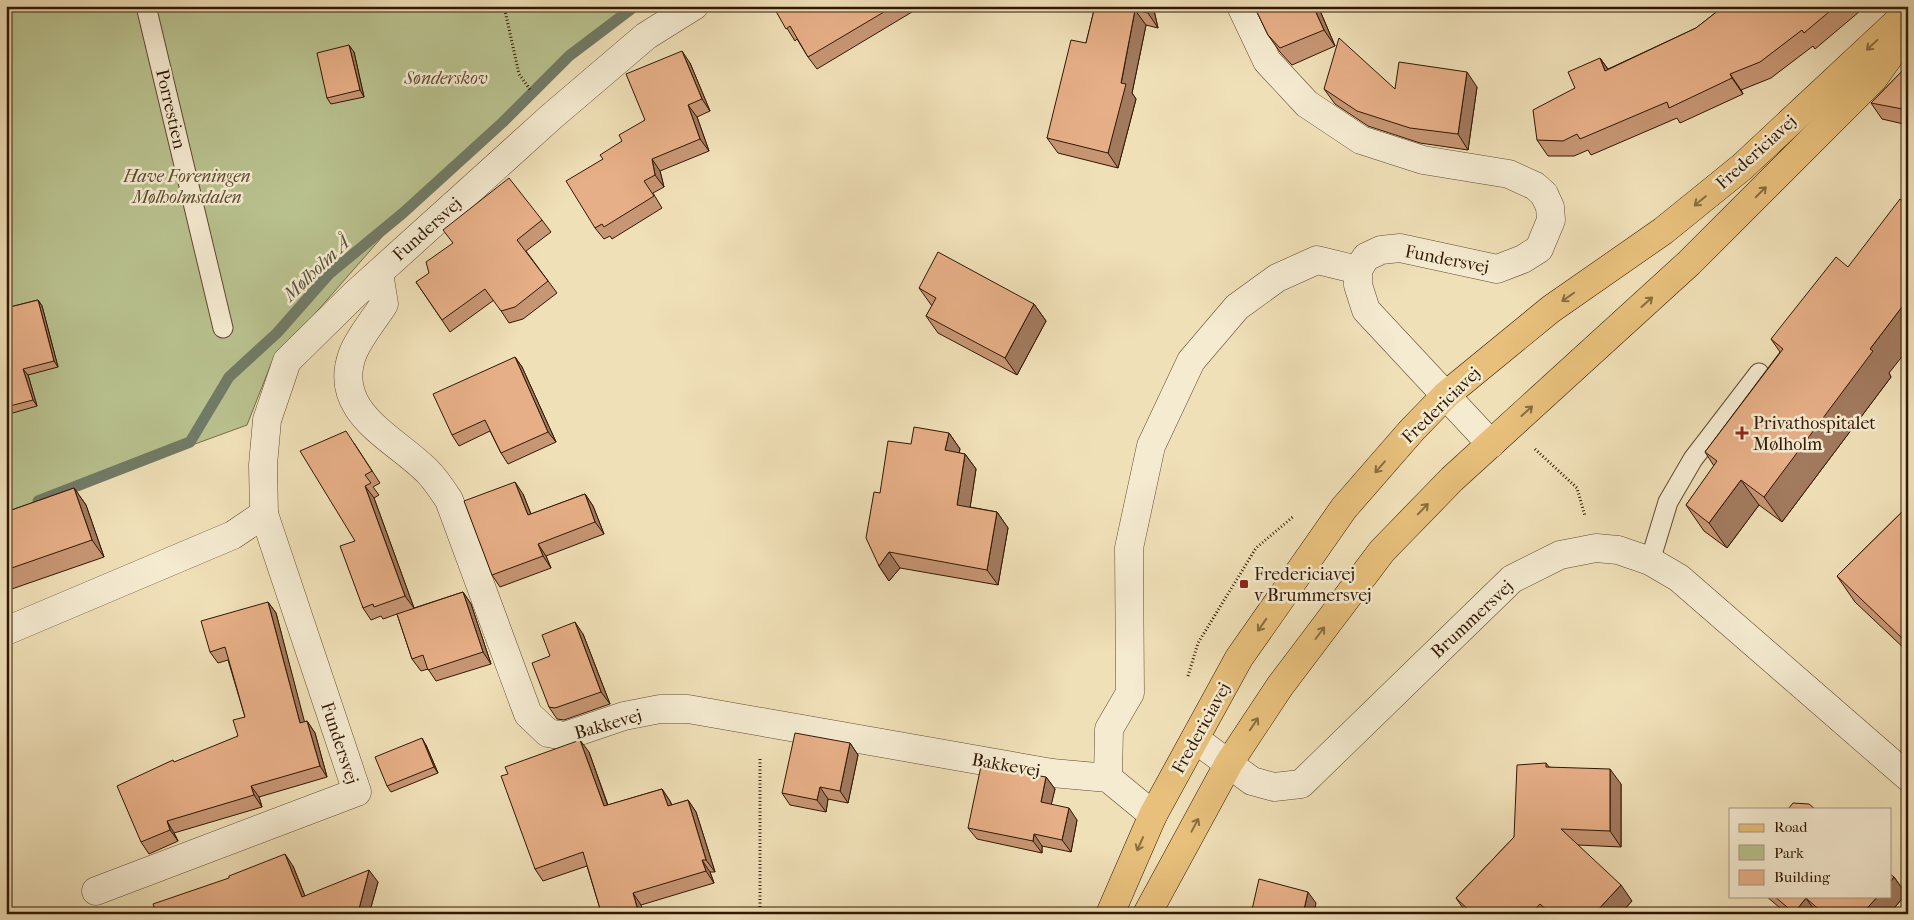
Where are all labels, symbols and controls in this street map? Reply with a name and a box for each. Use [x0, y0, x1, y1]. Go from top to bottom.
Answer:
one-way arrow [1866, 39, 1879, 51]
street label: Porrestien [151, 67, 190, 152]
park label: Sønderskov [403, 68, 488, 89]
street label: Fredericiavej [1712, 111, 1801, 194]
park label: Have Foreningen Mølholmsdalen [122, 166, 251, 208]
one-way arrow [1755, 185, 1767, 198]
street label: Fundersvej [389, 193, 466, 266]
one-way arrow [1694, 196, 1707, 207]
water label: Mølholm Å [277, 230, 356, 307]
street label: Fundersvej [1403, 241, 1491, 278]
one-way arrow [1562, 292, 1576, 302]
one-way arrow [1641, 296, 1653, 308]
street label: Fredericiavej [1398, 363, 1485, 448]
one-way arrow [1520, 405, 1533, 417]
place label: Privathospitalet Mølholm [1753, 413, 1876, 455]
marker: Privathospitalet Mølholm [1735, 426, 1749, 440]
one-way arrow [1374, 461, 1385, 474]
one-way arrow [1417, 503, 1429, 515]
place label: Fredericiavej v Brummersvej [1254, 564, 1372, 606]
street label: Brummersvej [1427, 576, 1518, 663]
marker: Fredericiavej v Brummersvej [1238, 578, 1250, 590]
one-way arrow [1257, 618, 1267, 632]
one-way arrow [1315, 626, 1325, 640]
street label: Fredericiavej [1168, 679, 1235, 778]
street label: Fundersvej [316, 699, 363, 787]
street label: Bakkevej [572, 705, 644, 744]
one-way arrow [1249, 718, 1259, 732]
street label: Bakkevej [970, 749, 1042, 782]
legend [1729, 808, 1892, 898]
one-way arrow [1190, 817, 1200, 832]
text: Road [1774, 818, 1808, 836]
one-way arrow [1135, 836, 1145, 851]
text: Park [1774, 844, 1804, 862]
text: Building [1774, 868, 1831, 886]

